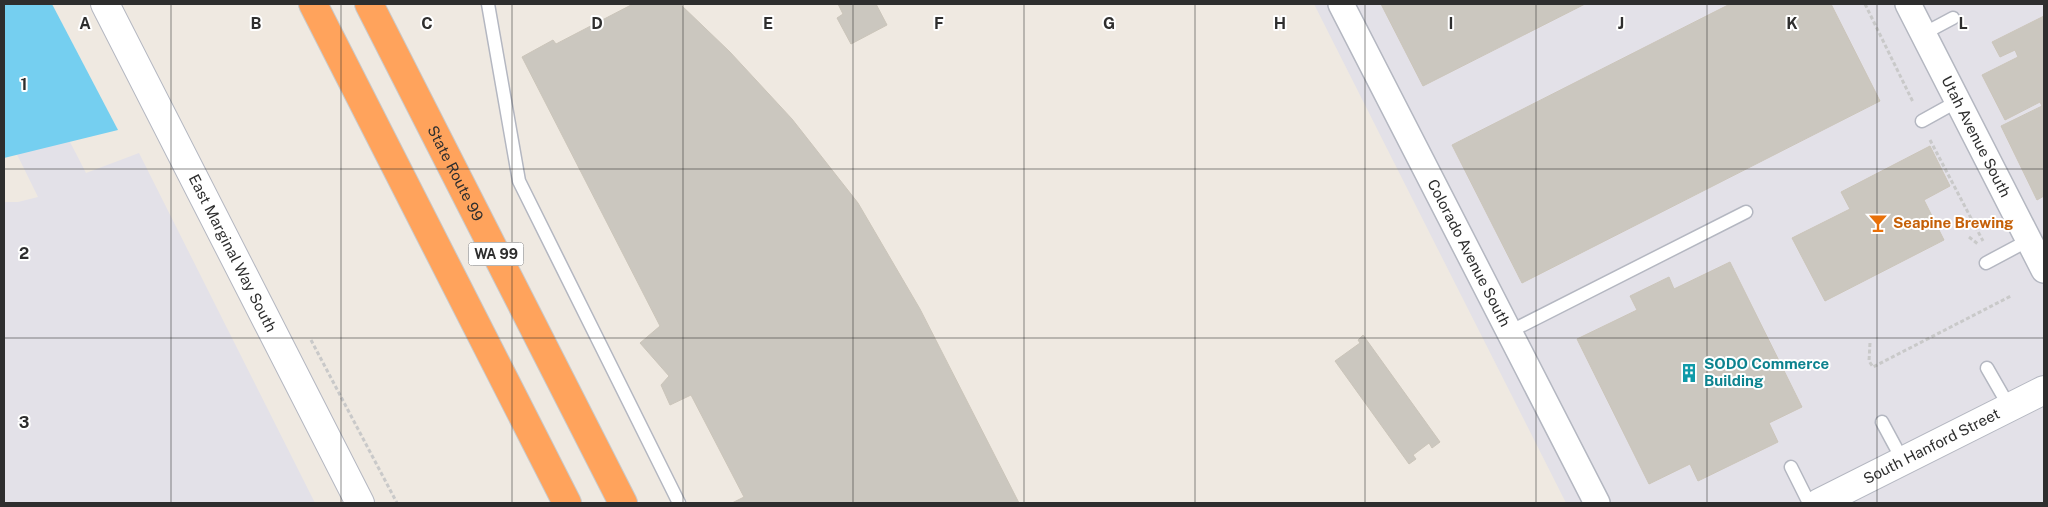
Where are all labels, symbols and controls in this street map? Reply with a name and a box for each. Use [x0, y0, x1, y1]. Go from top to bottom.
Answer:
text: A [79, 14, 91, 33]
text: B [251, 14, 262, 33]
text: C [421, 14, 433, 33]
text: D [591, 14, 603, 33]
text: E [763, 14, 773, 33]
text: F [934, 14, 944, 33]
text: G [1103, 14, 1115, 33]
text: H [1274, 14, 1286, 33]
text: I [1449, 14, 1453, 33]
text: J [1618, 14, 1624, 33]
text: K [1786, 14, 1798, 33]
text: L [1958, 14, 1968, 33]
street label: Utah Avenue South [1938, 73, 2014, 200]
text: 1 [21, 75, 27, 94]
street label: State Route 99 [424, 123, 487, 224]
street label: East Marginal Way South [186, 172, 280, 335]
street label: Colorado Avenue South [1424, 176, 1514, 329]
bar icon: Seapine Brewing [1867, 212, 1889, 234]
place label: Seapine Brewing [1893, 214, 2014, 231]
road number: WA 99 [468, 242, 524, 266]
text: 2 [19, 244, 29, 263]
place label: SODO Commerce Building [1704, 355, 1829, 389]
building icon: SODO Commerce Building [1678, 362, 1700, 384]
street label: South Hanford Street [1860, 405, 2002, 487]
text: 3 [19, 413, 29, 432]

